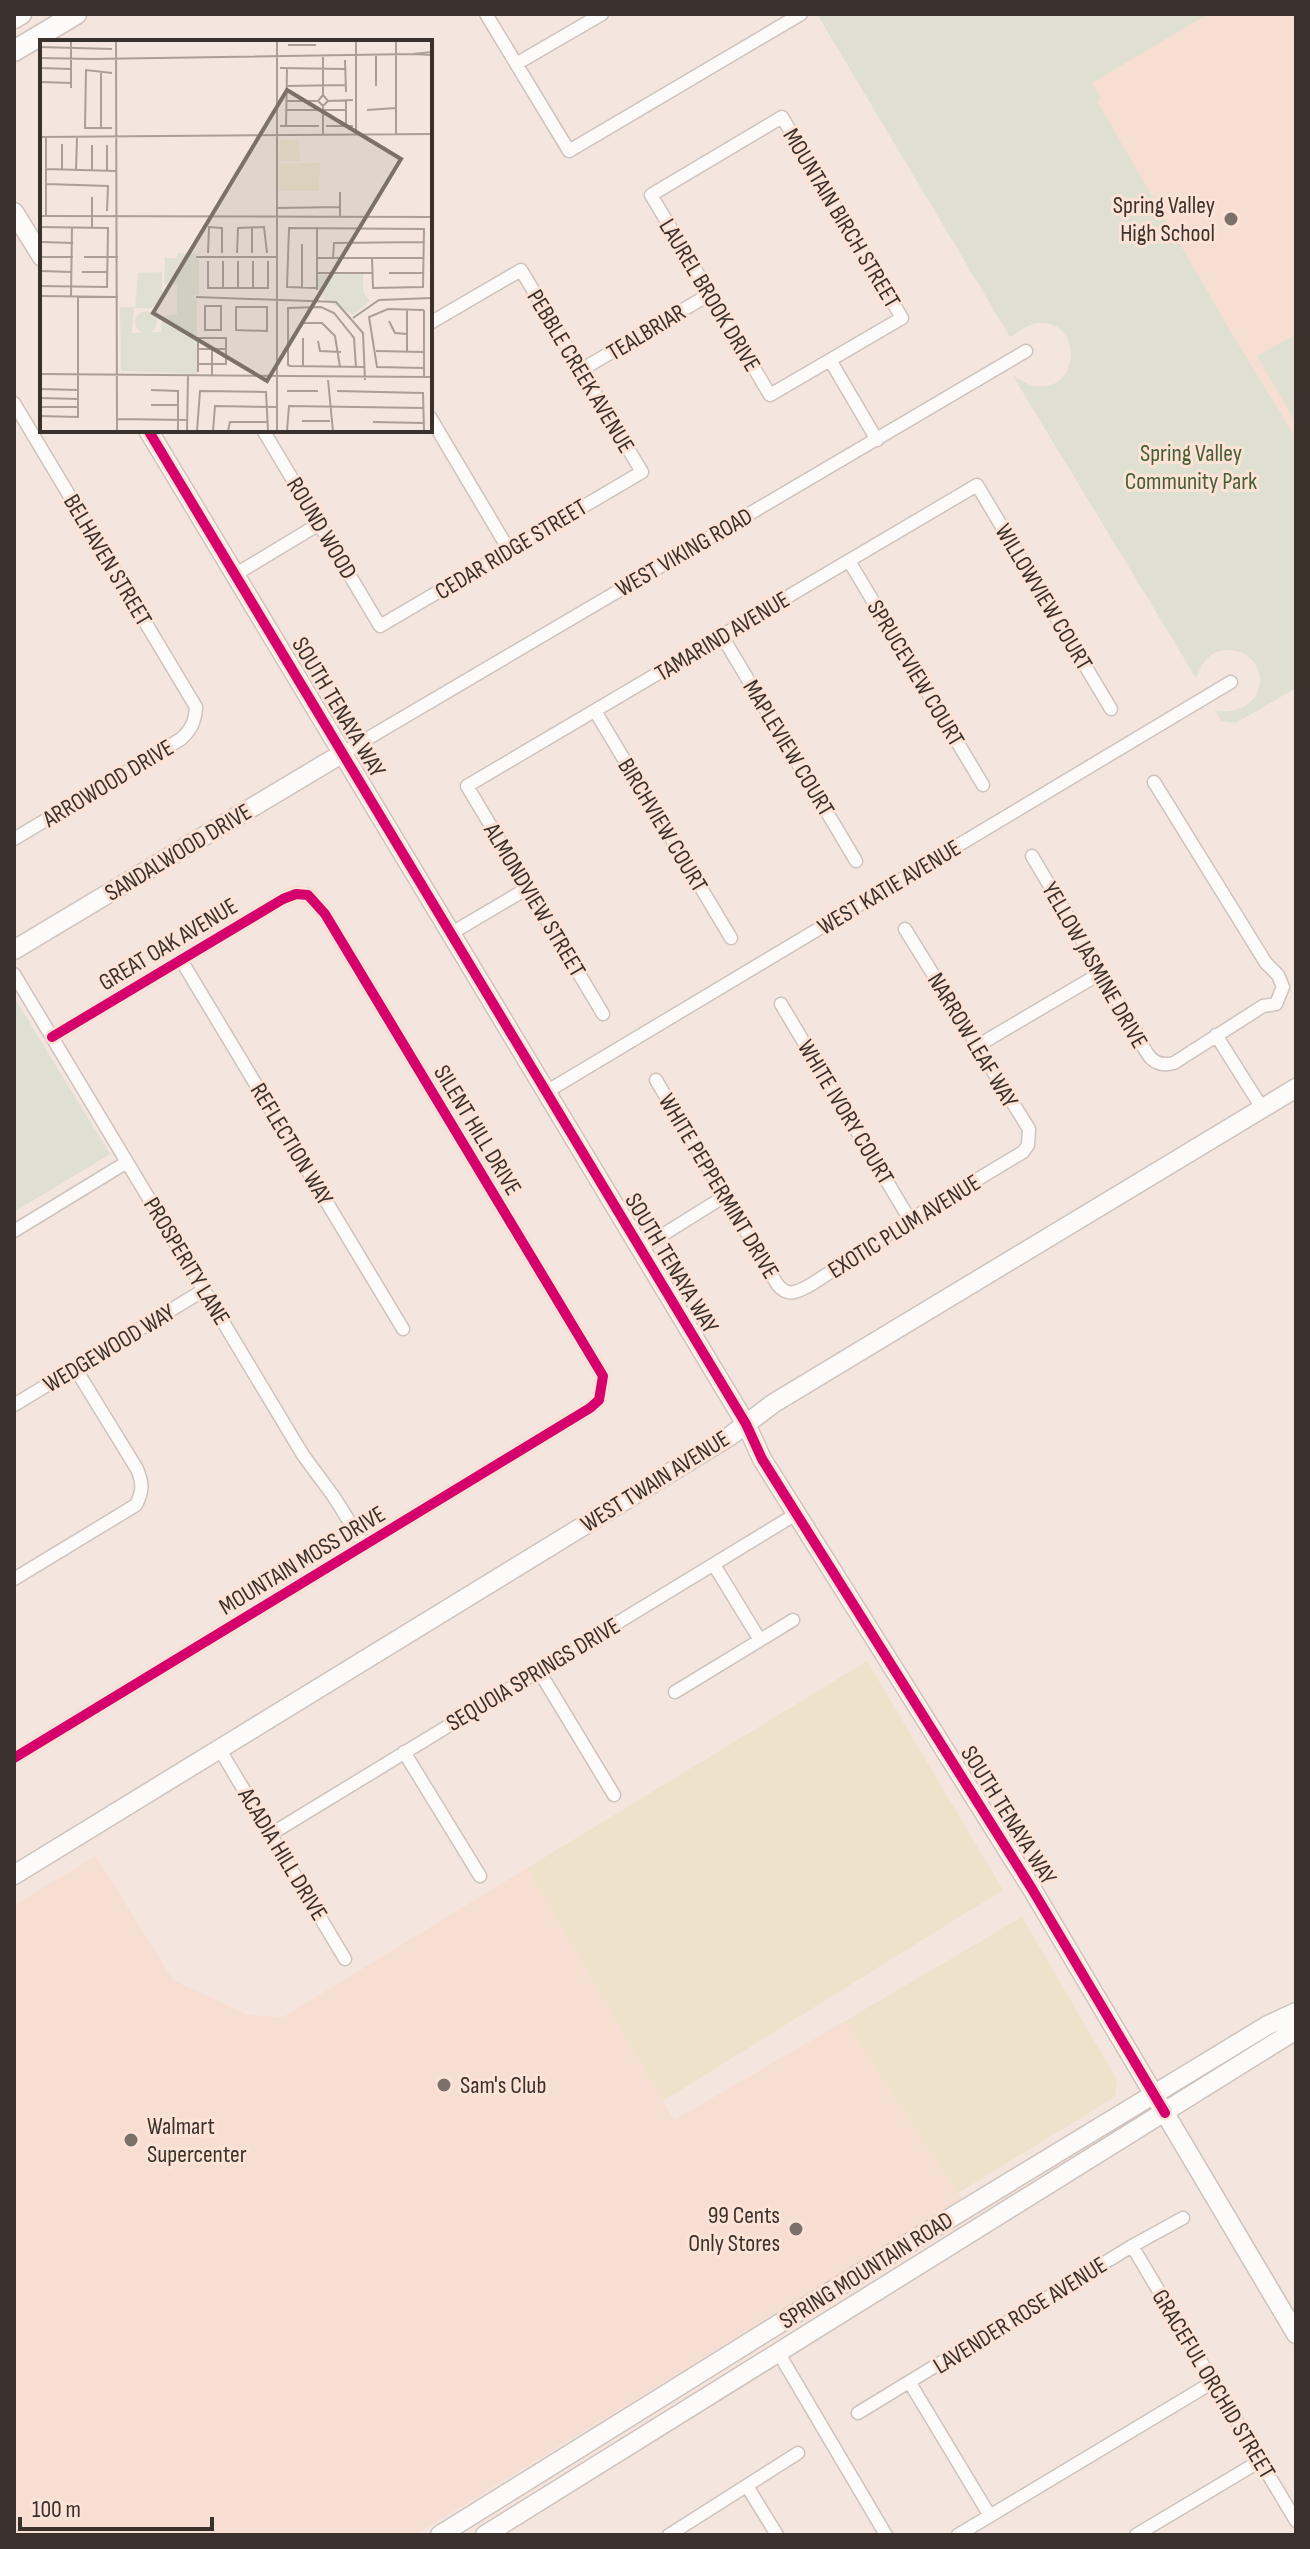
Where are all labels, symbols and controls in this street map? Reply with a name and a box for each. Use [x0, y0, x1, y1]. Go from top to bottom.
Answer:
inset map [40, 40, 432, 432]
street label: MOUNTAIN BIRCH STREET [776, 123, 907, 314]
place label: Spring Valley High School [1113, 191, 1215, 248]
marker: Spring Valley High School [1222, 210, 1240, 228]
street label: LAUREL BROOK DRIVE [653, 214, 767, 377]
street label: PEBBLE CREEK AVENUE [520, 284, 641, 458]
street label: TEALBRIAR [602, 298, 691, 367]
park label: Spring Valley Community Park [1125, 439, 1257, 496]
street label: ROUND WOOD [280, 472, 363, 584]
street label: BELHAVEN STREET [57, 489, 158, 632]
street label: CEDAR RIDGE STREET [430, 493, 593, 606]
street label: WEST VIKING ROAD [611, 502, 758, 603]
street label: WILLOWVIEW COURT [988, 519, 1099, 676]
street label: TAMARIND AVENUE [650, 585, 795, 688]
street label: SPRUCEVIEW COURT [861, 595, 971, 752]
street label: SOUTH TENAYA WAY [285, 632, 392, 783]
street label: MAPLEVIEW COURT [736, 675, 841, 822]
street label: ARROWOOD DRIVE [37, 733, 179, 834]
street label: BIRCHVIEW COURT [611, 753, 714, 898]
street label: SANDALWOOD DRIVE [100, 797, 257, 908]
street label: ALMONDVIEW STREET [477, 817, 592, 983]
street label: WEST KATIE AVENUE [812, 833, 966, 942]
street label: YELLOW JASMINE DRIVE [1035, 877, 1154, 1054]
street label: GREAT OAK AVENUE [94, 892, 243, 997]
street label: NARROW LEAF WAY [921, 968, 1024, 1113]
street label: WHITE IVORY COURT [791, 1035, 900, 1190]
street label: SILENT HILL DRIVE [427, 1060, 528, 1201]
street label: REFLECTION WAY [244, 1078, 339, 1211]
street label: WHITE PEPPERMINT DRIVE [652, 1088, 785, 1284]
street label: EXOTIC PLUM AVENUE [823, 1168, 986, 1285]
street label: SOUTH TENAYA WAY [618, 1188, 725, 1339]
street label: PROSPERITY LANE [137, 1192, 236, 1330]
street label: WEDGEWOOD WAY [38, 1298, 180, 1399]
street label: WEST TWAIN AVENUE [576, 1424, 735, 1539]
street label: MOUNTAIN MOSS DRIVE [214, 1499, 391, 1621]
street label: SEQUOIA SPRINGS DRIVE [441, 1611, 625, 1738]
street label: SOUTH TENAYA WAY [954, 1741, 1063, 1890]
street label: ACADIA HILL DRIVE [231, 1782, 334, 1926]
place label: Sam's Club [460, 2071, 546, 2100]
marker: Sam's Club [435, 2076, 453, 2094]
place label: Walmart Supercenter [147, 2112, 247, 2169]
marker: Walmart Supercenter [122, 2131, 140, 2149]
place label: 99 Cents Only Stores [688, 2201, 780, 2258]
street label: SPRING MOUNTAIN ROAD [774, 2205, 958, 2336]
marker: 99 Cents Only Stores [787, 2220, 805, 2238]
street label: LAVENDER ROSE AVENUE [928, 2250, 1112, 2380]
street label: GRACEFUL ORCHID STREET [1146, 2284, 1282, 2484]
scale bar [20, 2481, 212, 2531]
text: 100 m [32, 2495, 81, 2524]

